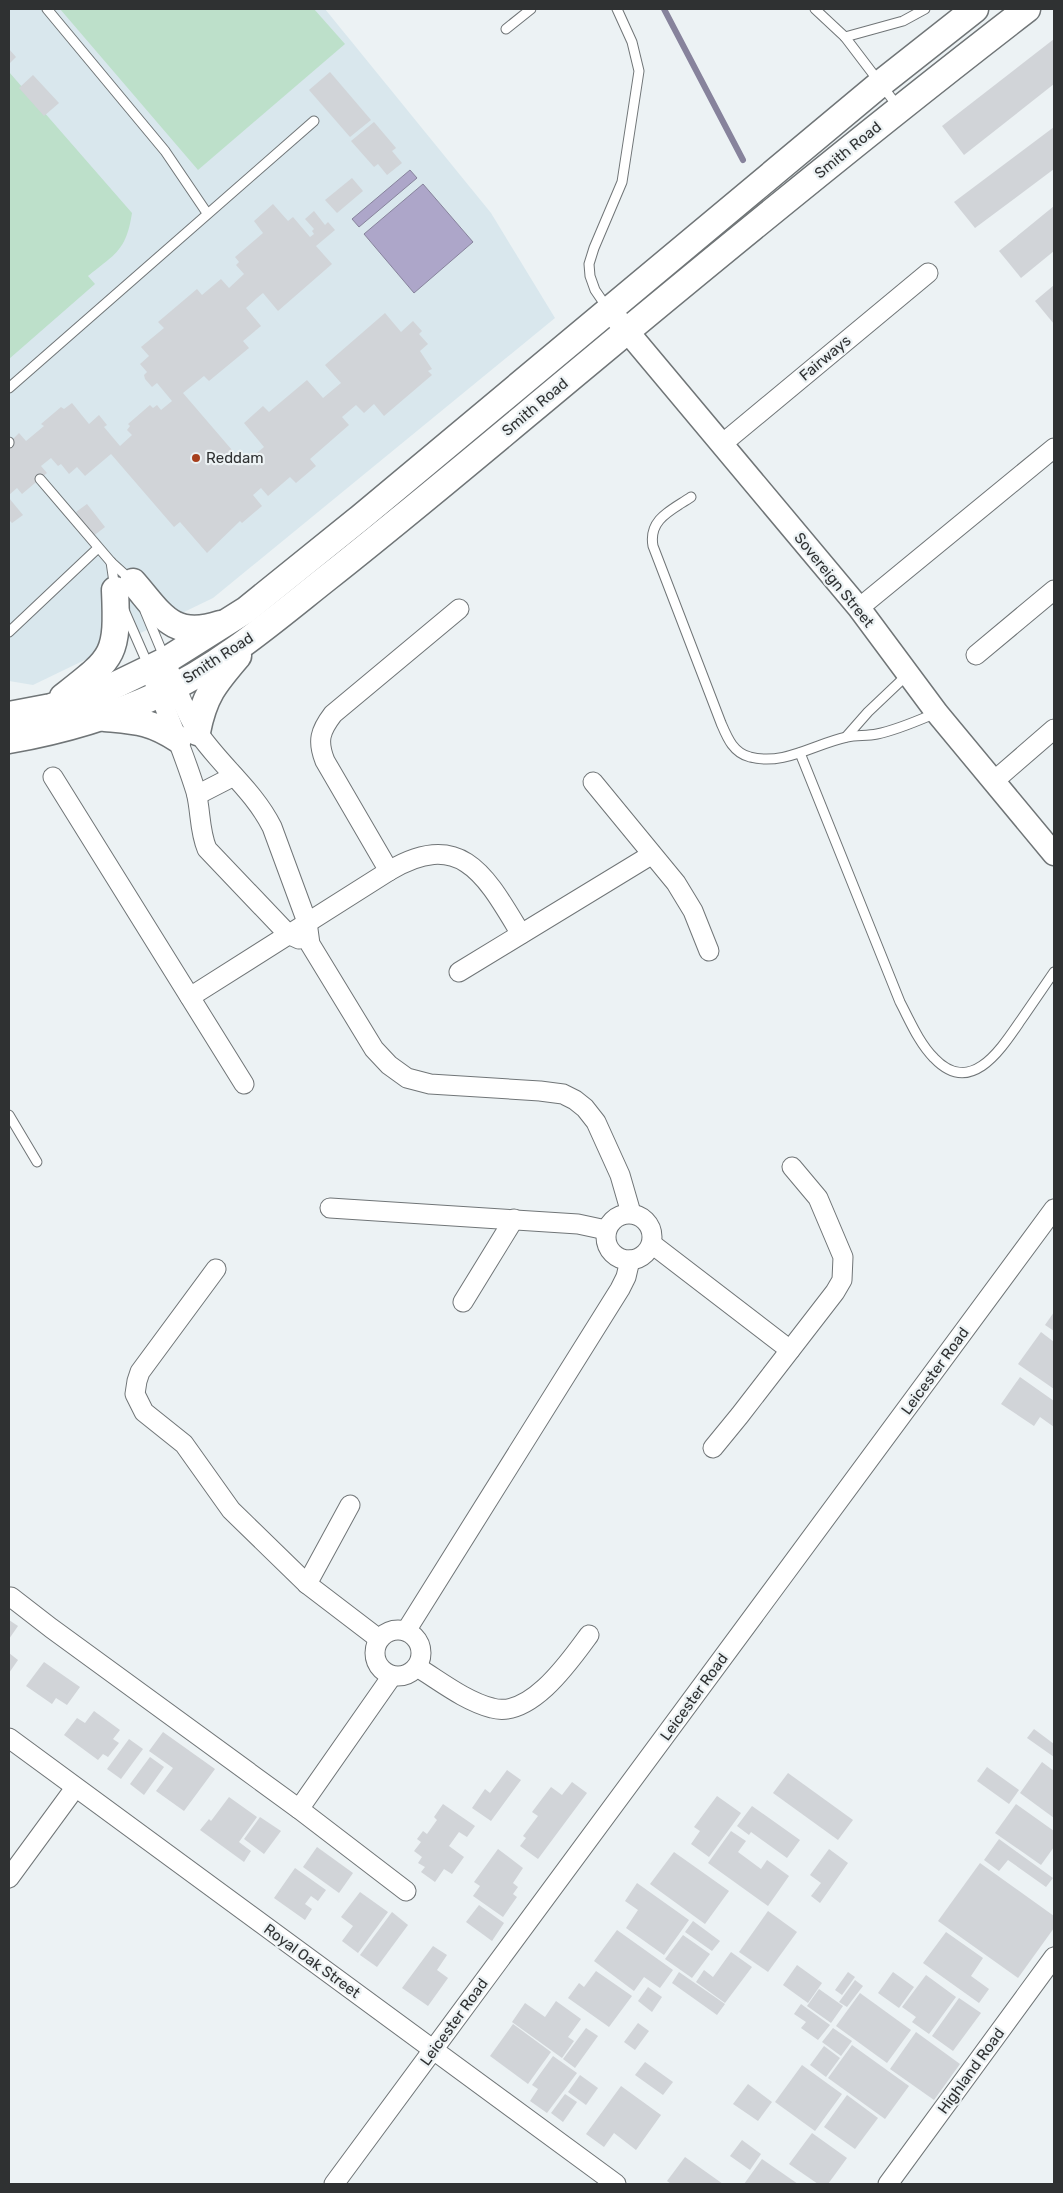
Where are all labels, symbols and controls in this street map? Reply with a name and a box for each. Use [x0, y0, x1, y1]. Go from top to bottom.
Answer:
street label: Smith Road [811, 118, 885, 182]
street label: Fairways [796, 331, 855, 385]
street label: Smith Road [498, 374, 572, 440]
place label: Reddam [206, 449, 264, 467]
marker: Reddam [190, 452, 202, 464]
street label: Sovereign Street [790, 529, 878, 631]
street label: Smith Road [179, 629, 257, 687]
street label: Leicester Road [897, 1324, 973, 1418]
street label: Leicester Road [656, 1650, 732, 1744]
street label: Royal Oak Street [260, 1920, 364, 2002]
street label: Leicester Road [416, 1975, 492, 2069]
street label: Highland Road [934, 2025, 1008, 2117]

